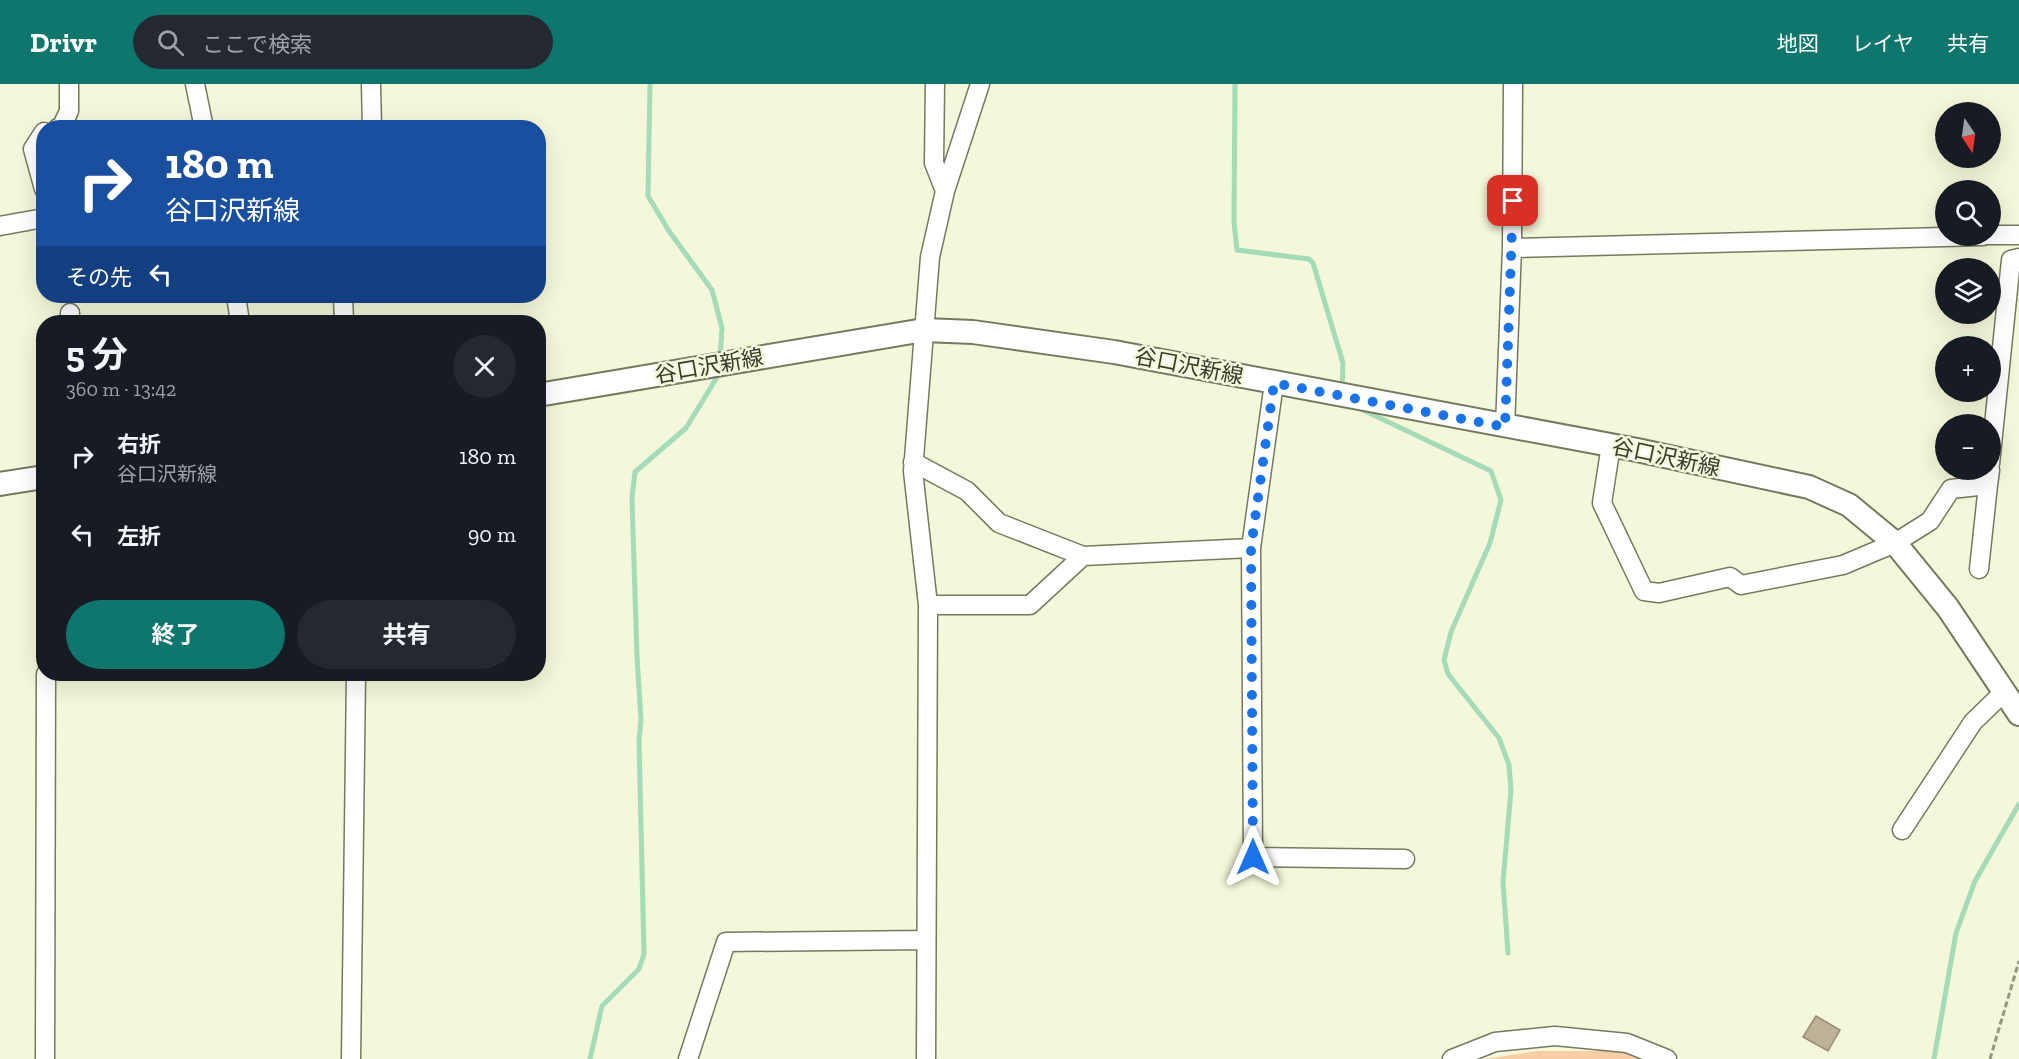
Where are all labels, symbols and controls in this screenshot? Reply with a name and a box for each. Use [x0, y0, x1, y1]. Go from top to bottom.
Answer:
search box [133, 15, 553, 69]
text: Drivr [30, 26, 97, 59]
icon: search [154, 26, 187, 59]
text: ここで検索 [202, 31, 312, 58]
text: 地図 [1777, 31, 1819, 56]
text: レイヤ [1852, 31, 1914, 56]
text: 共有 [1947, 31, 1989, 56]
north arrow [1935, 102, 2001, 168]
map controls [1935, 102, 2001, 480]
text: 180 m [165, 138, 273, 189]
icon: right [66, 144, 144, 222]
pin [1487, 175, 1538, 226]
button: search [1935, 180, 2001, 246]
icon: arrive [1496, 184, 1529, 217]
text: 谷口沢新線 [165, 195, 300, 227]
icon: left [144, 258, 177, 291]
button: layers [1935, 258, 2001, 324]
text: その先 [66, 264, 132, 291]
text: 5 分 [66, 333, 128, 376]
button: close [453, 335, 516, 398]
button: + [1935, 336, 2001, 402]
street label: 谷口沢新線 [1132, 342, 1246, 390]
street label: 谷口沢新線 [652, 343, 766, 389]
text: 360 m · 13:42 [66, 377, 176, 401]
button: − [1935, 414, 2001, 480]
text: 右折 [117, 431, 161, 458]
street label: 谷口沢新線 [1609, 432, 1723, 482]
icon: right [66, 440, 99, 473]
text: 180 m [459, 443, 516, 470]
text: 谷口沢新線 [117, 462, 217, 486]
icon: left [66, 518, 99, 551]
text: 90 m [468, 521, 516, 548]
text: 左折 [117, 523, 161, 550]
button: 終了 [66, 600, 285, 669]
button: 共有 [297, 600, 516, 669]
position arrow [1221, 825, 1285, 889]

